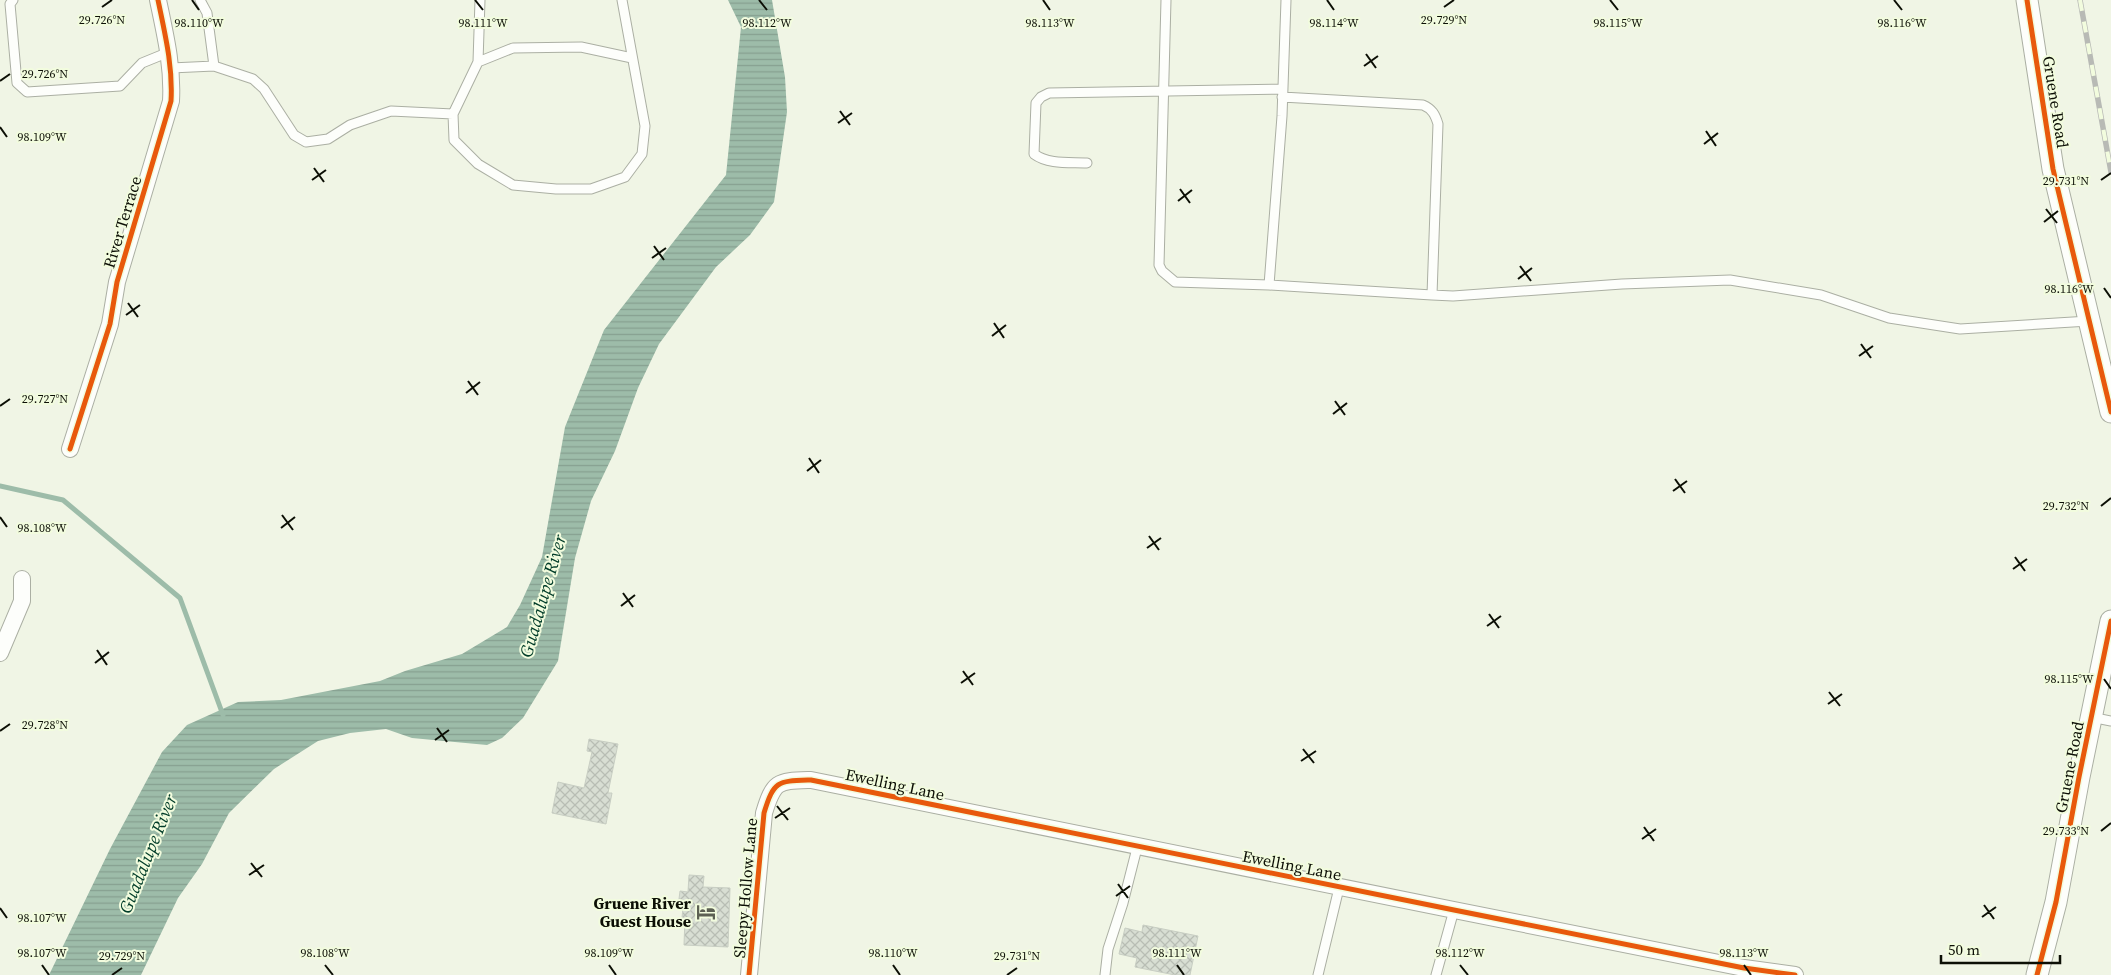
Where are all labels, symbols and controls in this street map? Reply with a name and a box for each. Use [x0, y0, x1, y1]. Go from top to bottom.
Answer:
text: 29.726°N [79, 12, 125, 28]
text: 29.729°N [1421, 12, 1467, 28]
text: 98.110°W [174, 15, 224, 31]
text: 98.111°W [458, 15, 508, 31]
text: 98.112°W [742, 15, 792, 31]
text: 98.113°W [1025, 15, 1075, 31]
text: 98.114°W [1309, 15, 1359, 31]
text: 98.115°W [1593, 15, 1643, 31]
text: 98.116°W [1877, 15, 1927, 31]
street label: Gruene Road [2038, 54, 2074, 150]
text: 29.726°N [22, 66, 68, 82]
text: 98.109°W [17, 129, 67, 145]
street label: River Terrace [98, 173, 146, 271]
text: 29.731°N [2043, 173, 2089, 189]
text: 98.116°W [2044, 281, 2094, 297]
text: 29.727°N [22, 391, 68, 407]
text: 29.732°N [2043, 498, 2089, 514]
text: 98.108°W [17, 520, 67, 536]
water label: Guadalupe River [513, 531, 572, 660]
text: 98.115°W [2044, 671, 2094, 687]
text: 29.728°N [22, 717, 68, 733]
street label: Gruene Road [2049, 719, 2089, 815]
street label: Ewelling Lane [843, 763, 947, 805]
water label: Guadalupe River [112, 790, 183, 917]
street label: Sleepy Hollow Lane [728, 817, 762, 959]
text: 29.733°N [2043, 823, 2089, 839]
street label: Ewelling Lane [1240, 845, 1344, 885]
place label: Gruene River Guest House [594, 892, 692, 932]
hotel icon: Gruene River Guest House [695, 901, 717, 923]
text: 98.107°W [17, 910, 67, 926]
scale bar [1941, 932, 2060, 964]
text: 50 m [1948, 939, 1980, 960]
text: 98.107°W [17, 945, 67, 961]
text: 98.108°W [300, 945, 350, 961]
text: 98.109°W [584, 945, 634, 961]
text: 98.110°W [868, 945, 918, 961]
text: 98.111°W [1152, 945, 1202, 961]
text: 98.112°W [1435, 945, 1485, 961]
text: 98.113°W [1719, 945, 1769, 961]
text: 29.729°N [99, 948, 145, 964]
text: 29.731°N [994, 948, 1040, 964]

